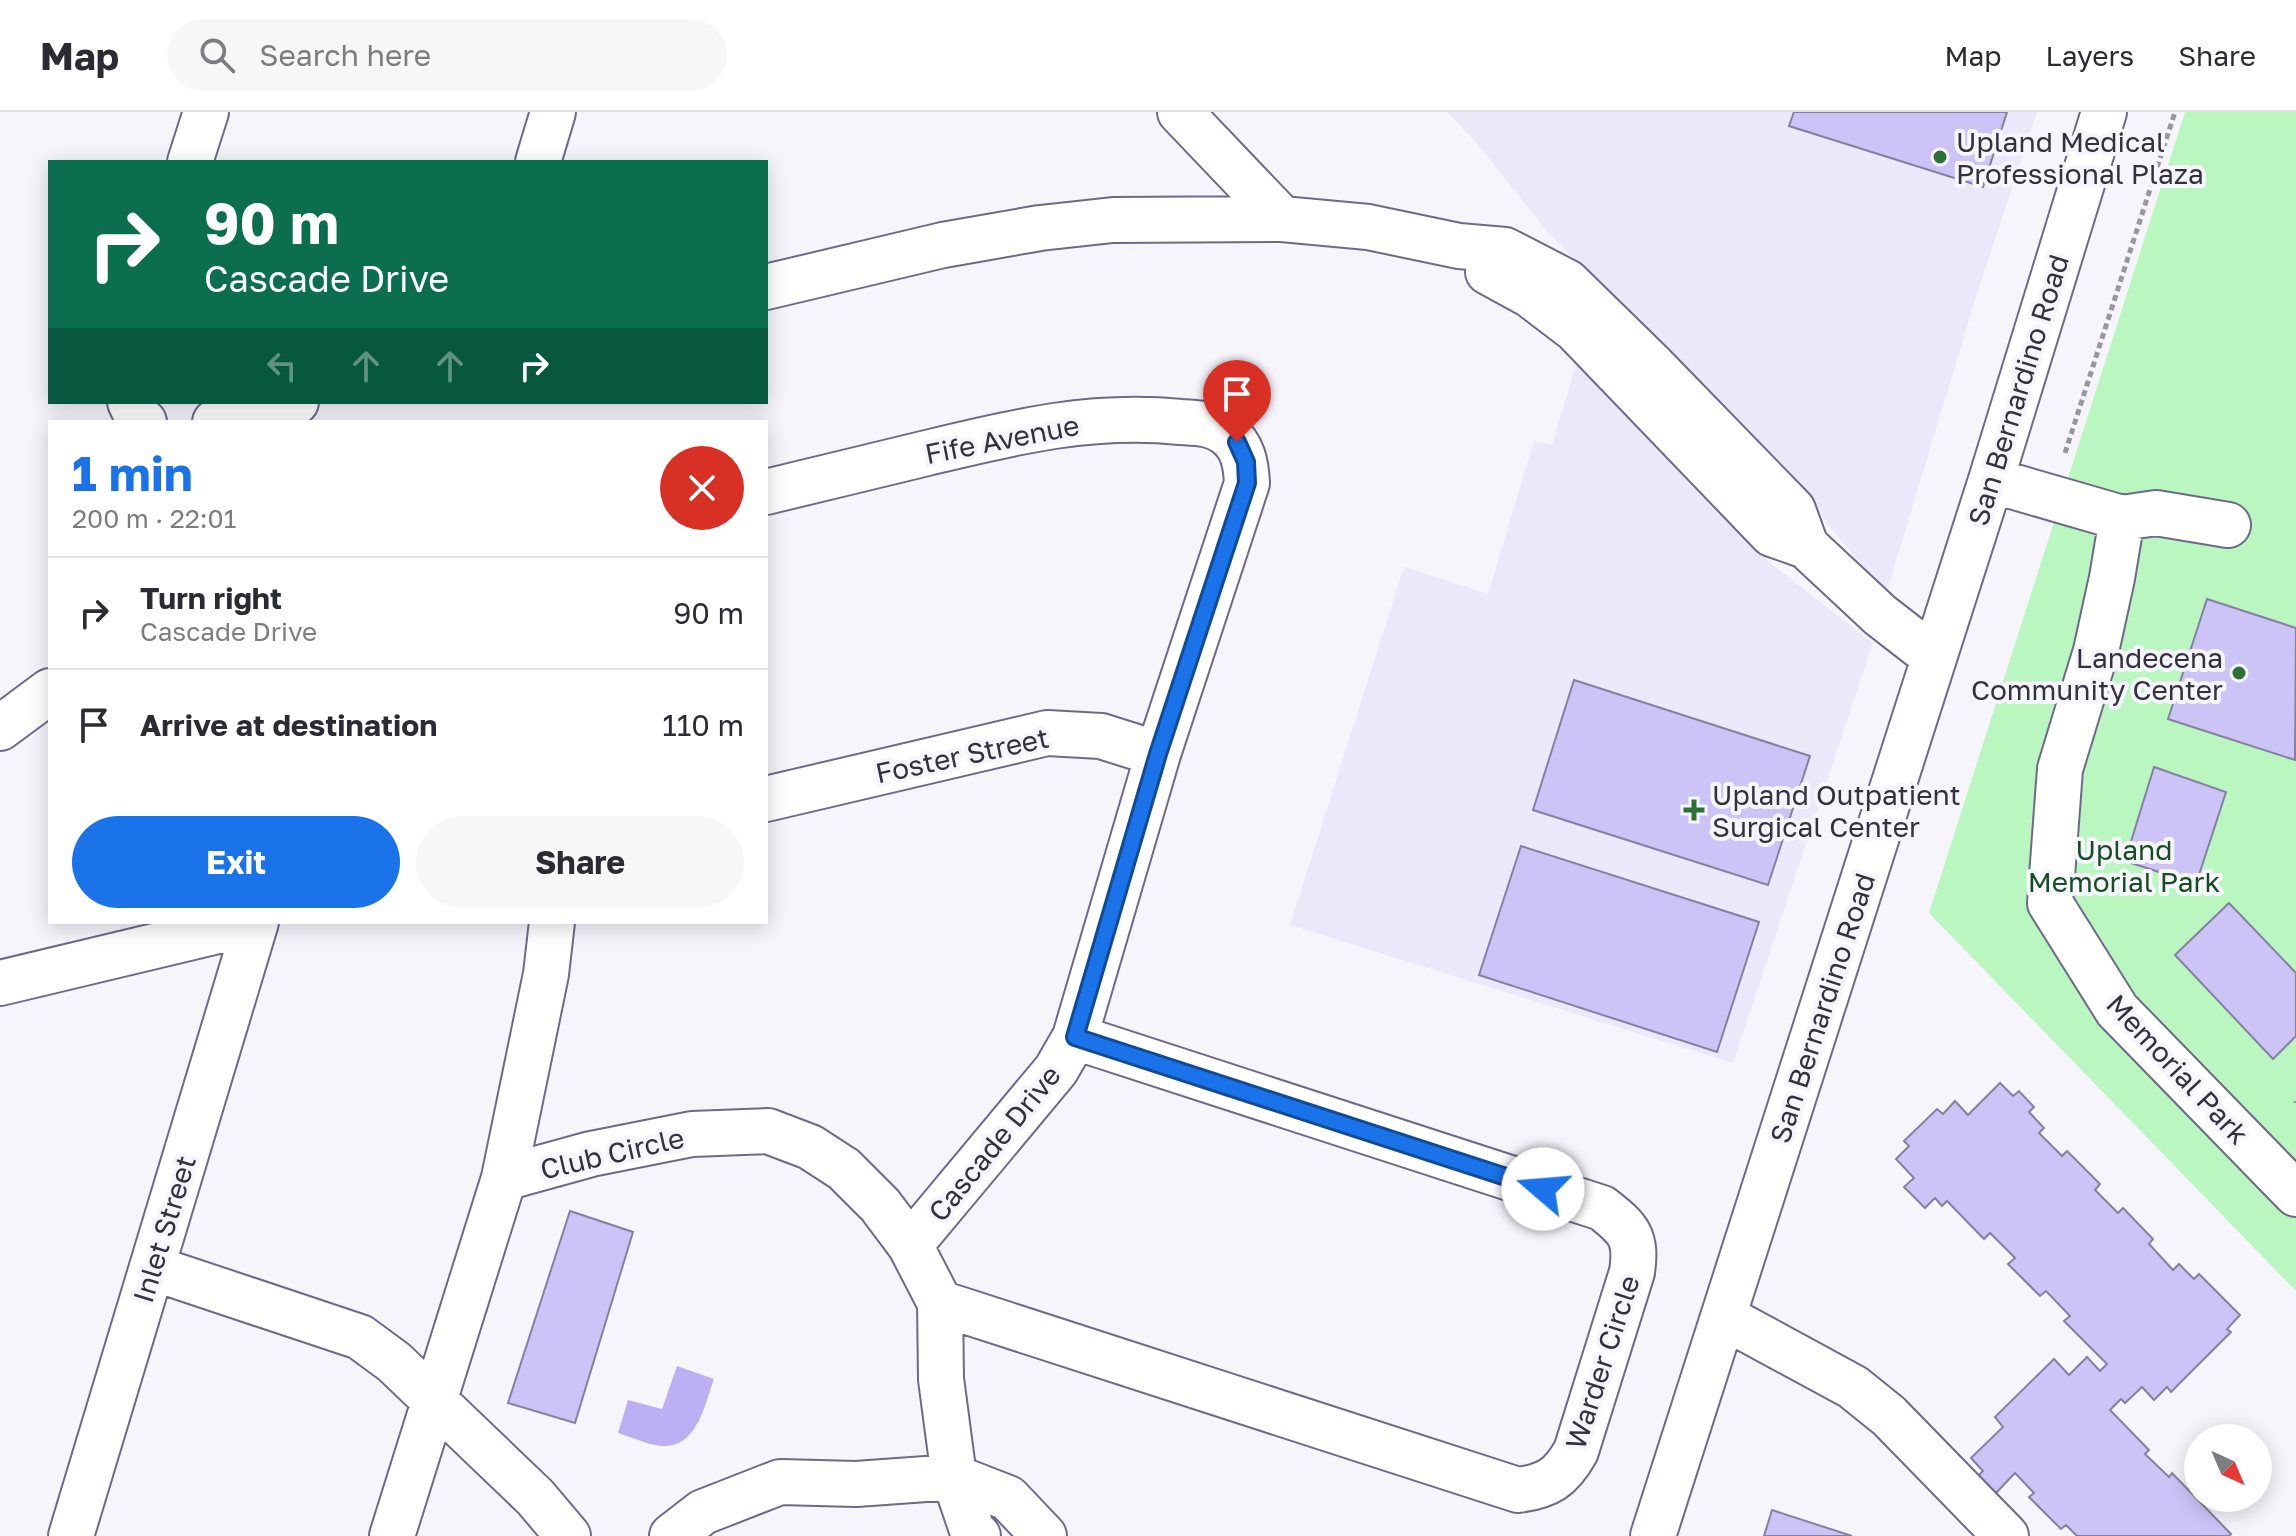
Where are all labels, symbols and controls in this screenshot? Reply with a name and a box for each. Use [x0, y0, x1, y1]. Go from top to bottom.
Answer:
search box [167, 19, 727, 91]
text: Map [40, 33, 119, 78]
icon: search [195, 33, 239, 77]
text: Search here [259, 37, 431, 73]
text: Map [1944, 39, 2002, 72]
text: Layers [2046, 39, 2134, 72]
text: Share [2178, 39, 2256, 72]
place label: Upland Medical Professional Plaza [1956, 125, 2204, 190]
marker: Upland Medical Professional Plaza [1931, 148, 1949, 166]
text: 90 m [204, 189, 339, 256]
icon: right [72, 192, 176, 296]
street label: San Bernardino Road [1961, 250, 2075, 530]
text: Cascade Drive [204, 257, 449, 300]
icon: left [260, 344, 304, 388]
icon: ahead [344, 344, 388, 388]
icon: ahead [428, 344, 472, 388]
icon: right [512, 344, 556, 388]
pin [1203, 360, 1271, 442]
icon: arrive [1215, 372, 1259, 416]
street label: Fife Avenue [922, 408, 1082, 470]
text: 1 min [72, 444, 193, 502]
button: close [660, 446, 744, 530]
text: 200 m · 22:01 [72, 503, 236, 534]
text: Turn right [140, 580, 282, 616]
icon: right [72, 591, 116, 635]
text: 90 m [673, 595, 744, 631]
text: Cascade Drive [140, 616, 317, 647]
place label: Landecena Community Center [1971, 641, 2223, 706]
marker: Landecena Community Center [2230, 664, 2248, 682]
icon: arrive [72, 703, 116, 747]
text: Arrive at destination [140, 707, 437, 743]
text: 110 m [662, 707, 744, 743]
street label: Foster Street [872, 721, 1052, 789]
place label: Upland Outpatient Surgical Center [1712, 778, 1961, 843]
marker: Upland Outpatient Surgical Center [1683, 799, 1705, 821]
button: Exit [72, 816, 400, 908]
button: Share [416, 816, 744, 908]
park label: Upland Memorial Park [2028, 833, 2221, 898]
street label: San Bernardino Road [1763, 869, 1881, 1147]
street label: Memorial Park [2100, 987, 2256, 1151]
street label: Cascade Drive [921, 1059, 1067, 1227]
street label: Club Circle [537, 1120, 687, 1186]
position arrow [1501, 1147, 1585, 1231]
street label: Inlet Street [126, 1151, 202, 1307]
street label: Warder Circle [1558, 1271, 1646, 1453]
north arrow [2184, 1424, 2272, 1512]
map controls [2184, 1424, 2272, 1512]

